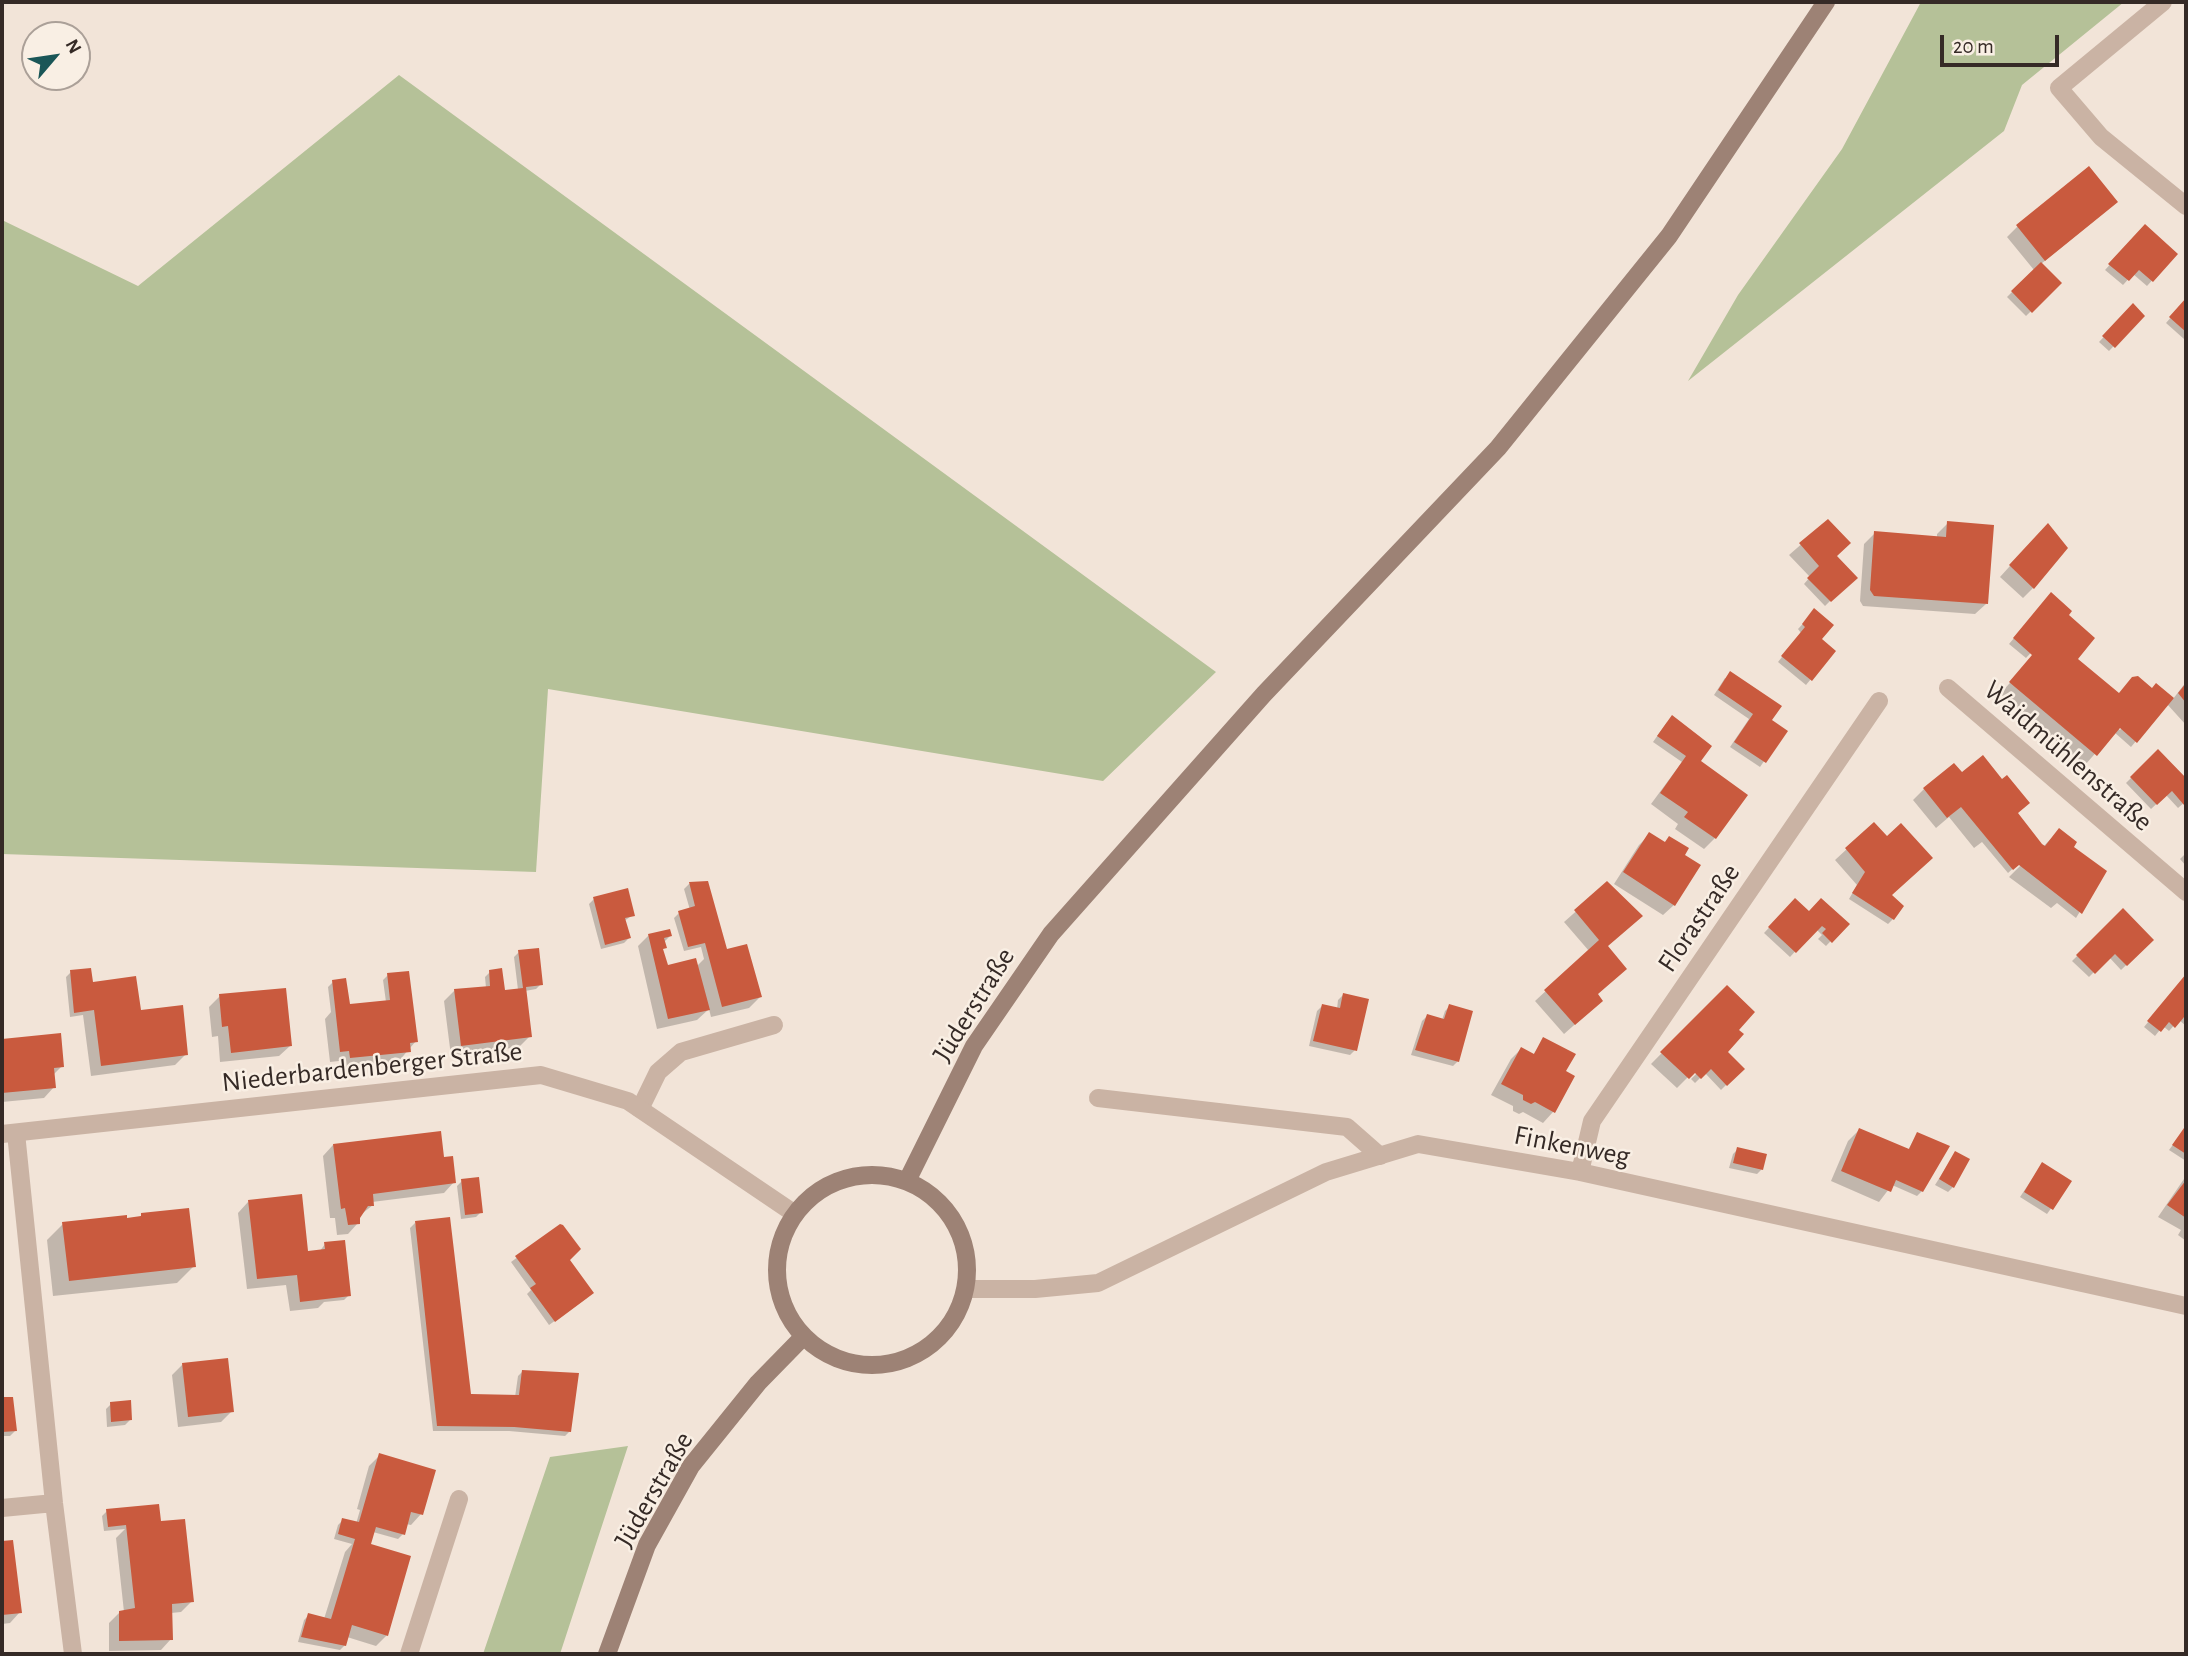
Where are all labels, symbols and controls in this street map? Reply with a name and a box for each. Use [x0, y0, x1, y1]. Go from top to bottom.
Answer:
north arrow [21, 21, 91, 91]
scale bar [1943, 21, 2062, 65]
text: N [62, 36, 85, 57]
text: 20 m [1953, 36, 1994, 57]
street label: Waidmühlenstraße [1977, 674, 2159, 838]
street label: Florastraße [1651, 857, 1747, 979]
street label: Jüderstraße [926, 942, 1022, 1068]
street label: Niederbardenberger Straße [220, 1035, 524, 1099]
street label: Finkenweg [1511, 1118, 1633, 1174]
street label: Jüderstraße [607, 1426, 701, 1554]

